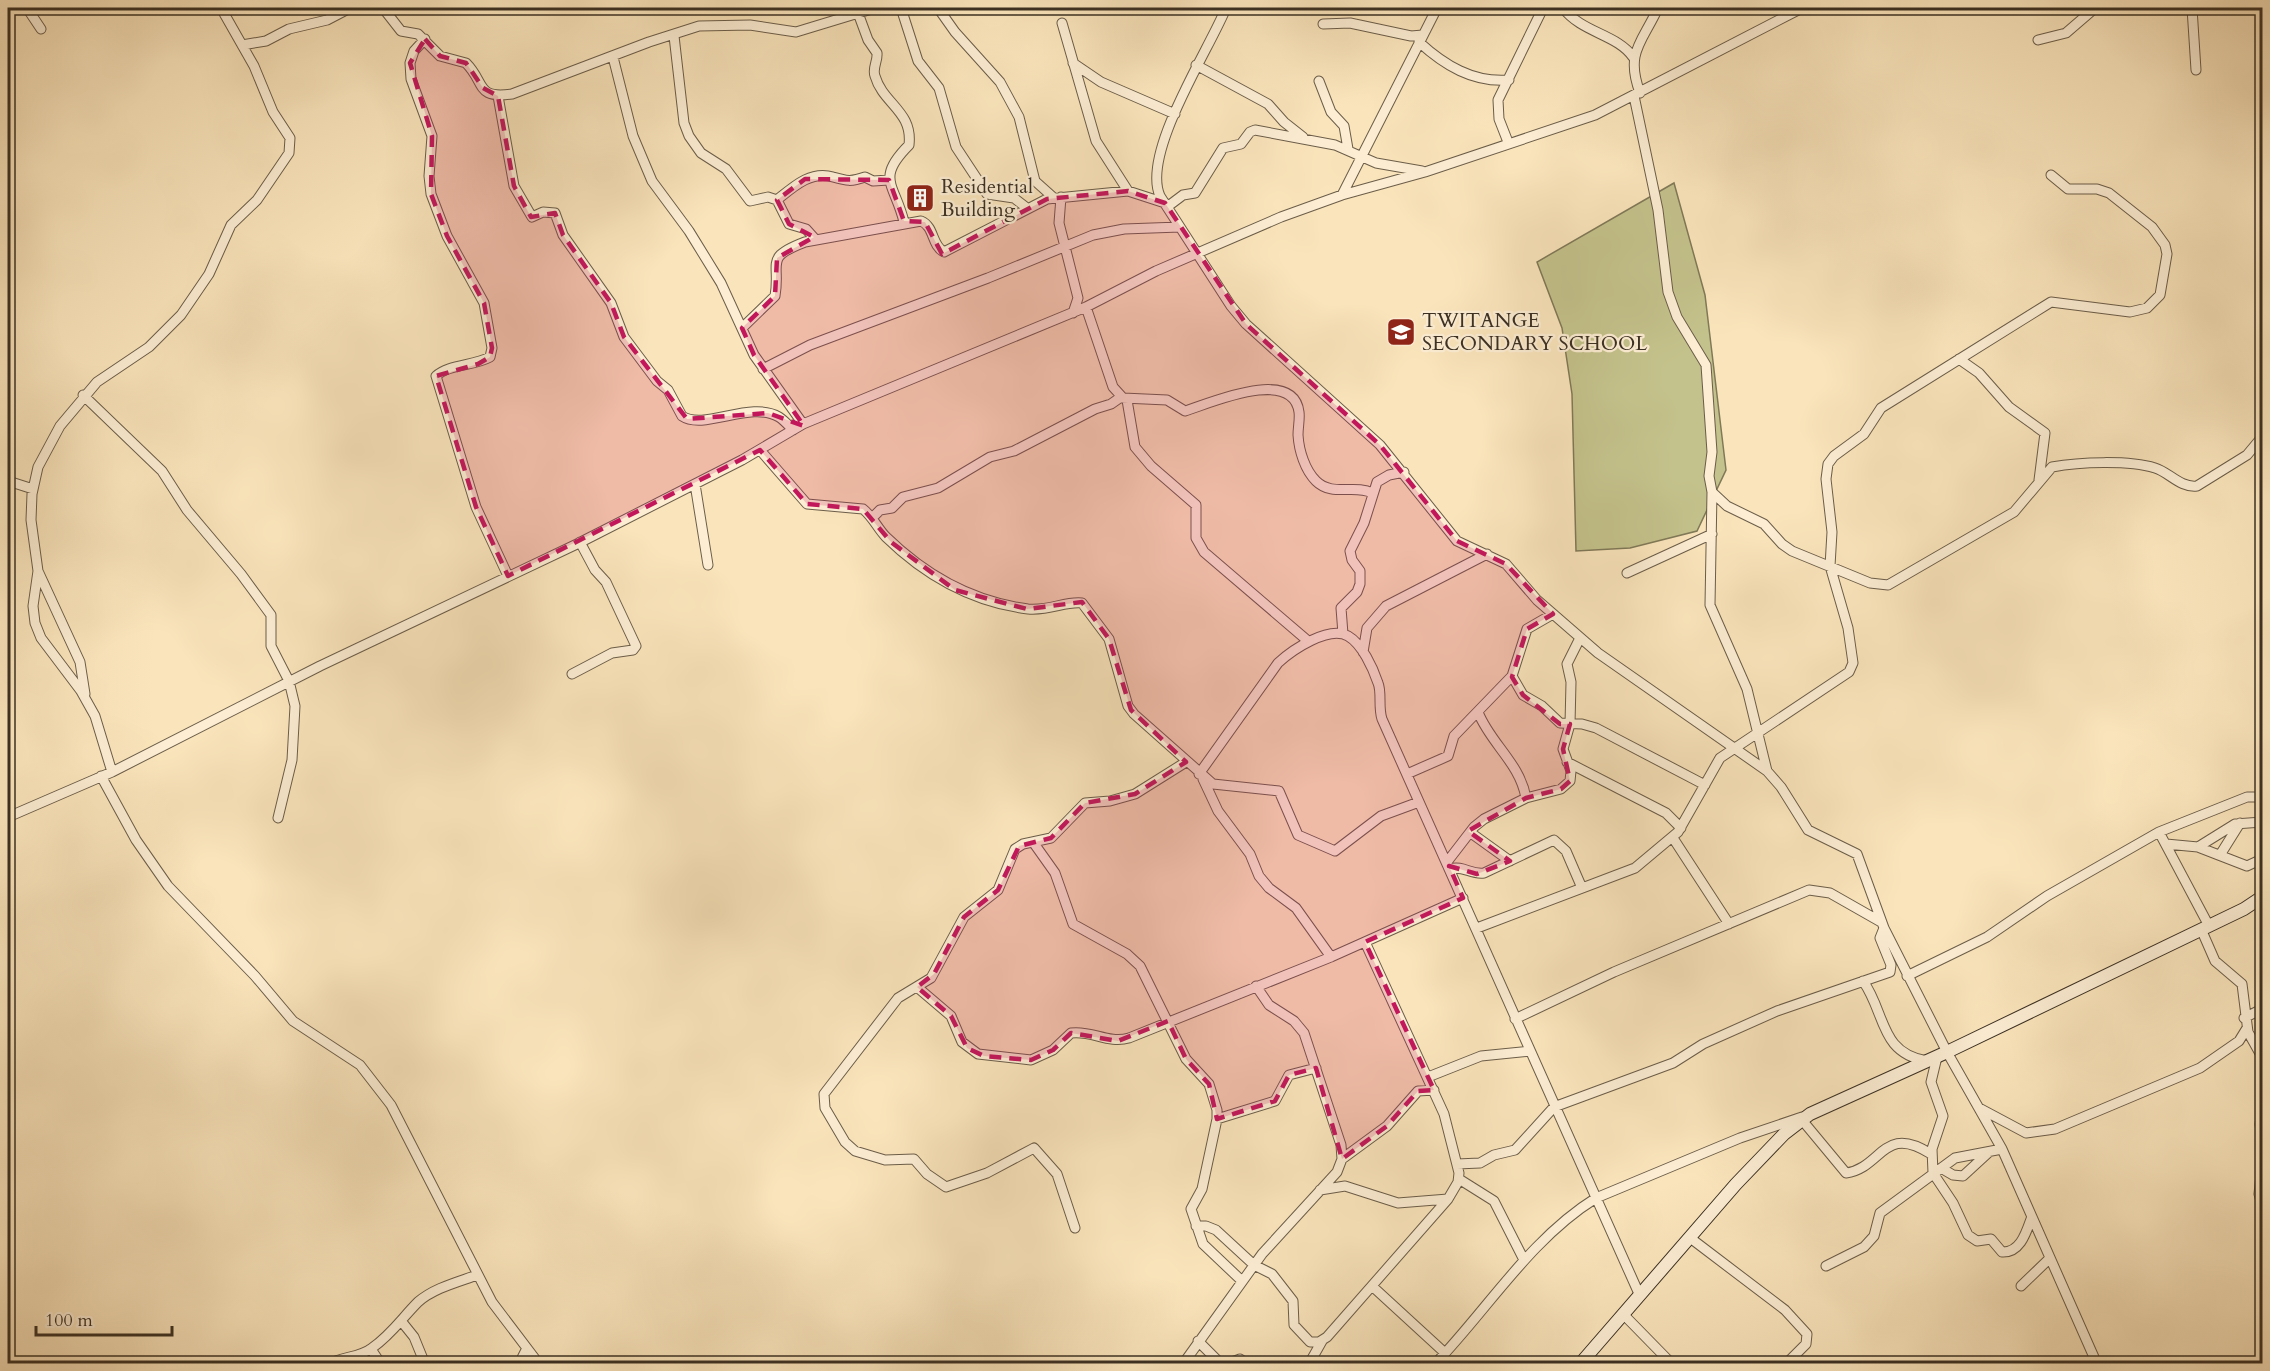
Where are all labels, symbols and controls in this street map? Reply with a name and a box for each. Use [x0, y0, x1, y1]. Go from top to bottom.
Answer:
place label: Residential Building [941, 173, 1033, 223]
building icon: Residential Building [904, 182, 936, 214]
place label: TWITANGE SECONDARY SCHOOL [1422, 307, 1648, 357]
school or university icon: TWITANGE SECONDARY SCHOOL [1385, 316, 1417, 348]
scale bar [36, 1299, 172, 1337]
text: 100 m [45, 1308, 93, 1333]

